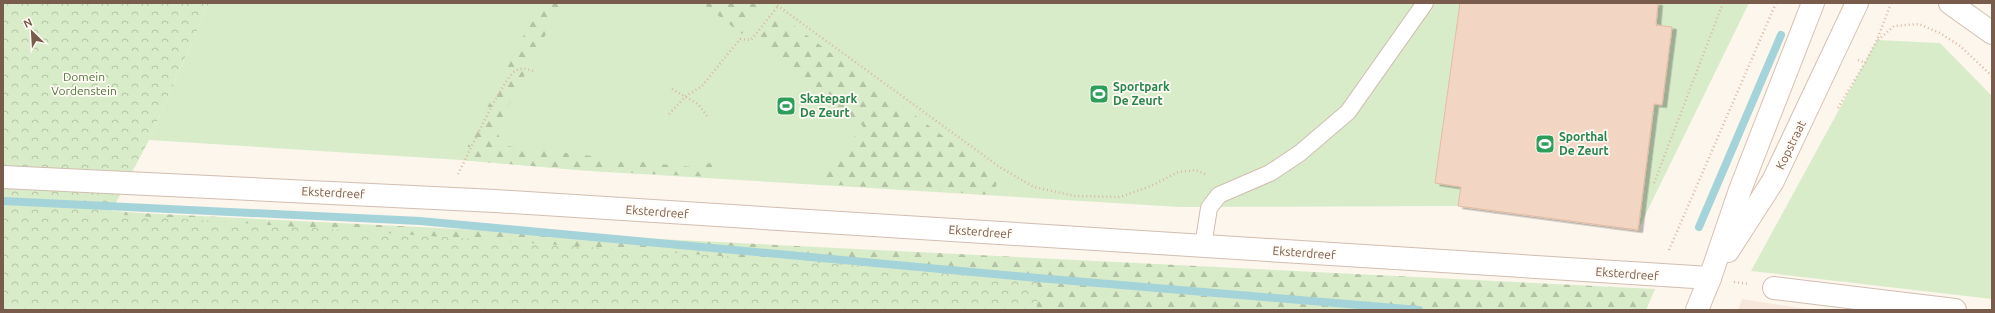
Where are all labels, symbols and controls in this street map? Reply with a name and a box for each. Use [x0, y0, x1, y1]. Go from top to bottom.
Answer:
north arrow [12, 12, 52, 52]
text: N [22, 16, 34, 30]
park label: Domein Vordenstein [51, 70, 117, 97]
place label: Sportpark De Zeurt [1113, 80, 1170, 107]
sports icon: Sportpark De Zeurt [1088, 83, 1110, 105]
place label: Skatepark De Zeurt [800, 92, 858, 119]
sports icon: Skatepark De Zeurt [775, 95, 797, 117]
street label: Kopstraat [1773, 118, 1808, 171]
place label: Sporthal De Zeurt [1559, 130, 1609, 157]
sports icon: Sporthal De Zeurt [1534, 133, 1556, 155]
street label: Eksterdreef [301, 184, 365, 201]
street label: Eksterdreef [625, 203, 689, 220]
street label: Eksterdreef [948, 223, 1012, 240]
street label: Eksterdreef [1272, 244, 1336, 261]
street label: Eksterdreef [1595, 265, 1659, 282]

